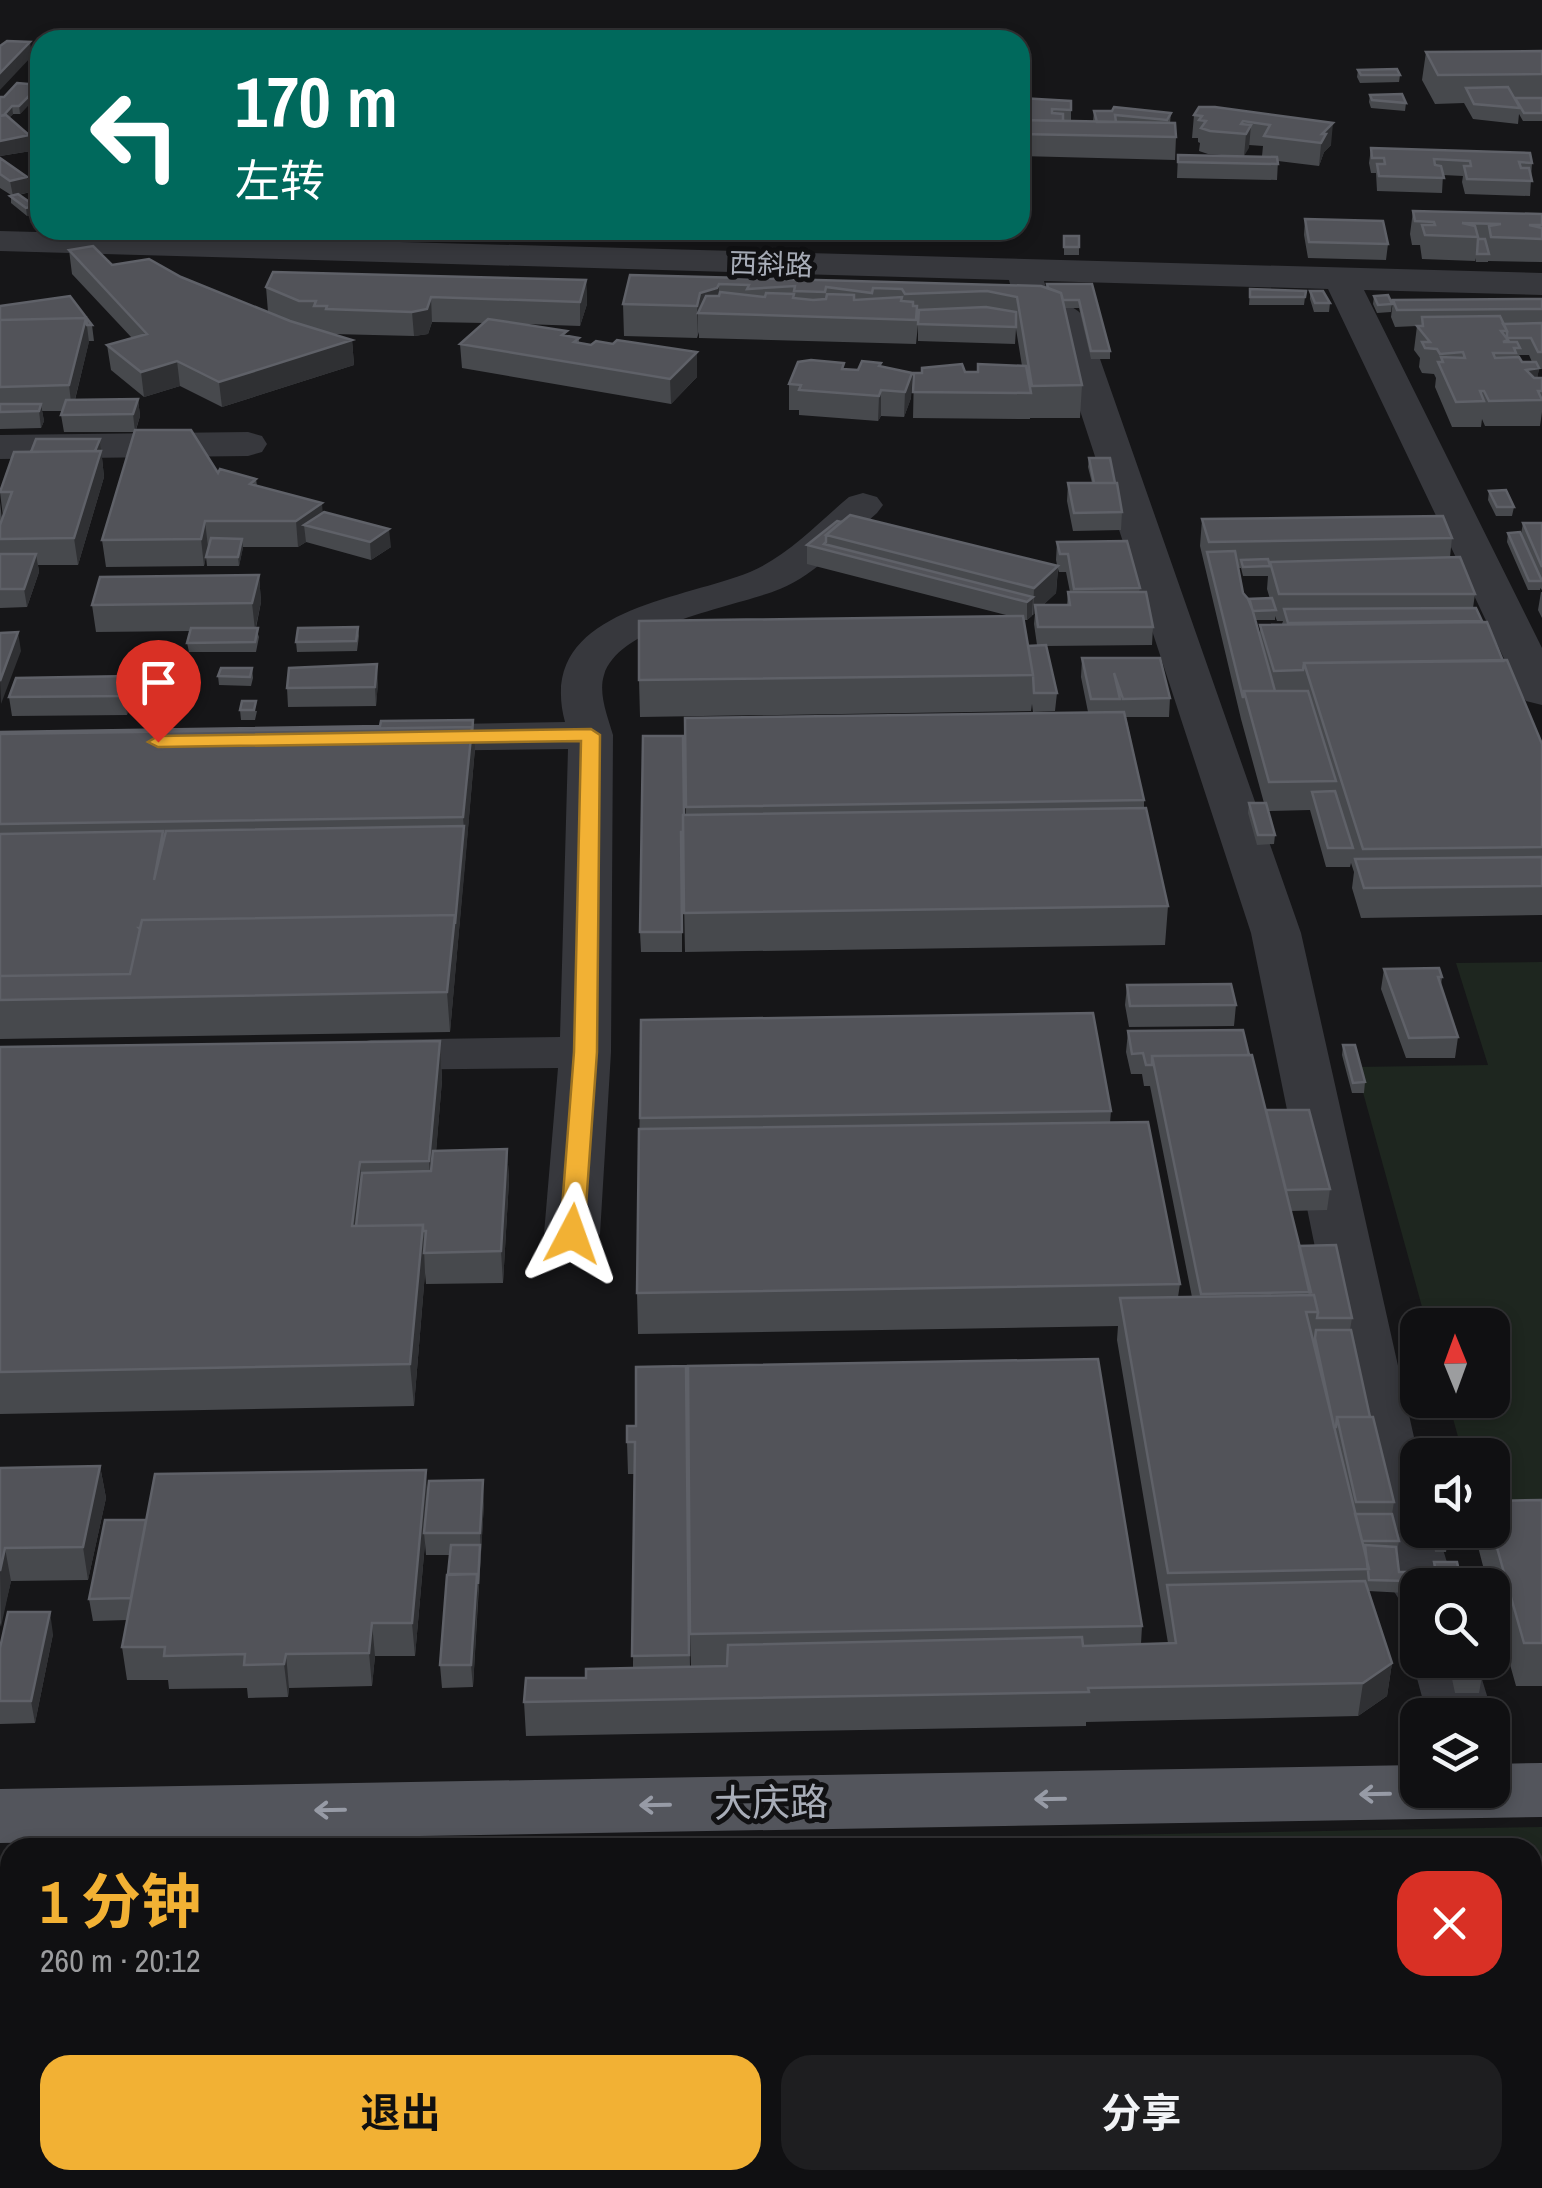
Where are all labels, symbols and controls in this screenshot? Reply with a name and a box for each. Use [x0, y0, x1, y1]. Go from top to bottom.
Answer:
text: 170 m [235, 55, 398, 149]
icon: left [70, 70, 200, 200]
text: 左转 [235, 150, 325, 211]
street label: 西斜路 [728, 244, 814, 284]
pin [116, 640, 201, 743]
icon: arrive [131, 655, 186, 710]
position arrow [520, 1182, 624, 1286]
north arrow [1400, 1308, 1510, 1418]
map controls [1400, 1308, 1510, 1808]
button: sound [1400, 1438, 1510, 1548]
button: search [1400, 1568, 1510, 1678]
button: layers [1400, 1698, 1510, 1808]
street label: 大庆路 [714, 1776, 828, 1829]
one-way arrow [1359, 1784, 1391, 1803]
one-way arrow [1034, 1789, 1066, 1808]
one-way arrow [639, 1796, 672, 1814]
one-way arrow [314, 1801, 346, 1820]
text: 1 分钟 [40, 1861, 201, 1942]
button: close [1397, 1871, 1502, 1976]
text: 260 m · 20:12 [40, 1939, 200, 1982]
button: 退出 [40, 2055, 761, 2170]
button: 分享 [781, 2055, 1502, 2170]

